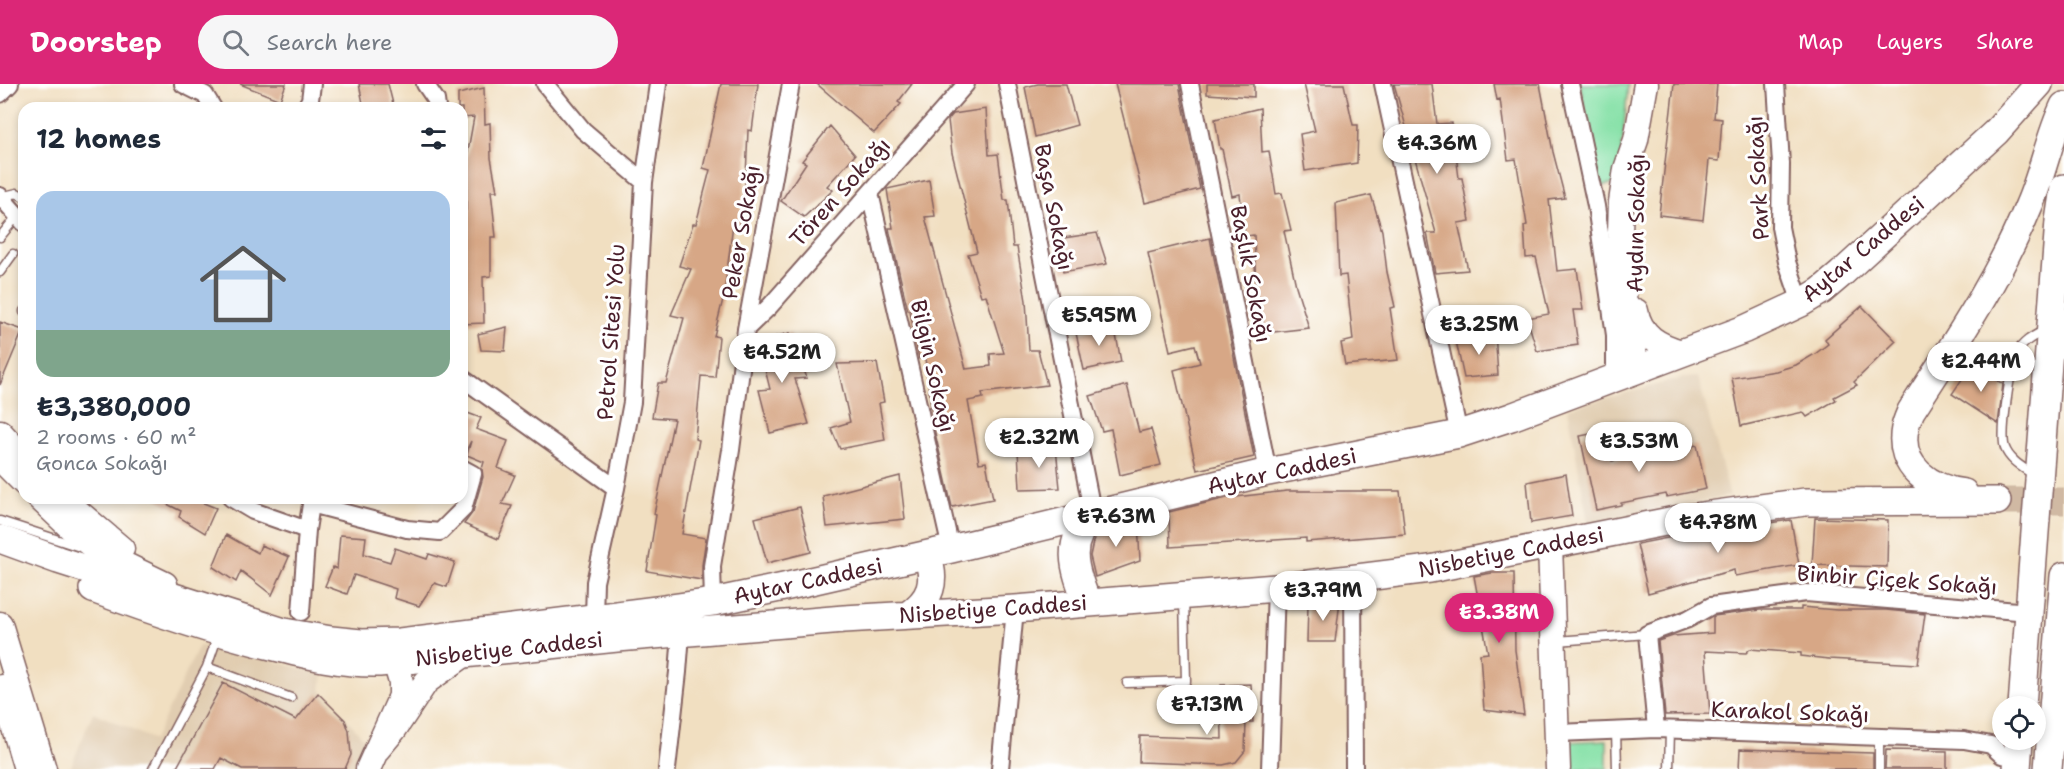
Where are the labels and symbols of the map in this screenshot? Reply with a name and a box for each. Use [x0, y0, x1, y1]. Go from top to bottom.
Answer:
street label: Park Sokağı [1740, 115, 1776, 241]
pin: ₺4.36M [1388, 124, 1486, 175]
street label: Tören Sokağı [783, 131, 897, 253]
street label: Başa Sokağı [1028, 141, 1080, 273]
street label: Aydın Sokağı [1620, 153, 1652, 293]
street label: Peker Sokağı [715, 163, 767, 301]
street label: Aytar Caddesi [1796, 189, 1930, 309]
street label: Başlık Sokağı [1223, 203, 1279, 345]
street label: Petrol Sitesi Yolu [590, 243, 632, 421]
pin: ₺5.95M [1050, 296, 1148, 347]
street label: Bilgin Sokağı [904, 297, 962, 435]
pin: ₺3.25M [1430, 305, 1528, 356]
pin: ₺4.52M [733, 333, 831, 384]
pin: ₺2.44M [1932, 342, 2030, 393]
pin: ₺2.32M [990, 418, 1088, 469]
pin: ₺3.53M [1590, 422, 1688, 473]
street label: Aytar Caddesi [1205, 441, 1359, 501]
pin: ₺7.63M [1067, 497, 1165, 548]
pin: ₺4.78M [1669, 503, 1767, 554]
street label: Nisbetiye Caddesi [1416, 520, 1606, 584]
street label: Aytar Caddesi [731, 551, 885, 611]
street label: Binbir Çiçek Sokağı [1796, 559, 1998, 601]
pin: ₺3.79M [1274, 571, 1372, 622]
street label: Nisbetiye Caddesi [898, 588, 1088, 630]
pin: ₺3.38M [1450, 593, 1548, 644]
street label: Nisbetiye Caddesi [414, 625, 604, 673]
pin: ₺7.13M [1158, 685, 1256, 736]
street label: Karakol Sokağı [1710, 695, 1870, 729]

